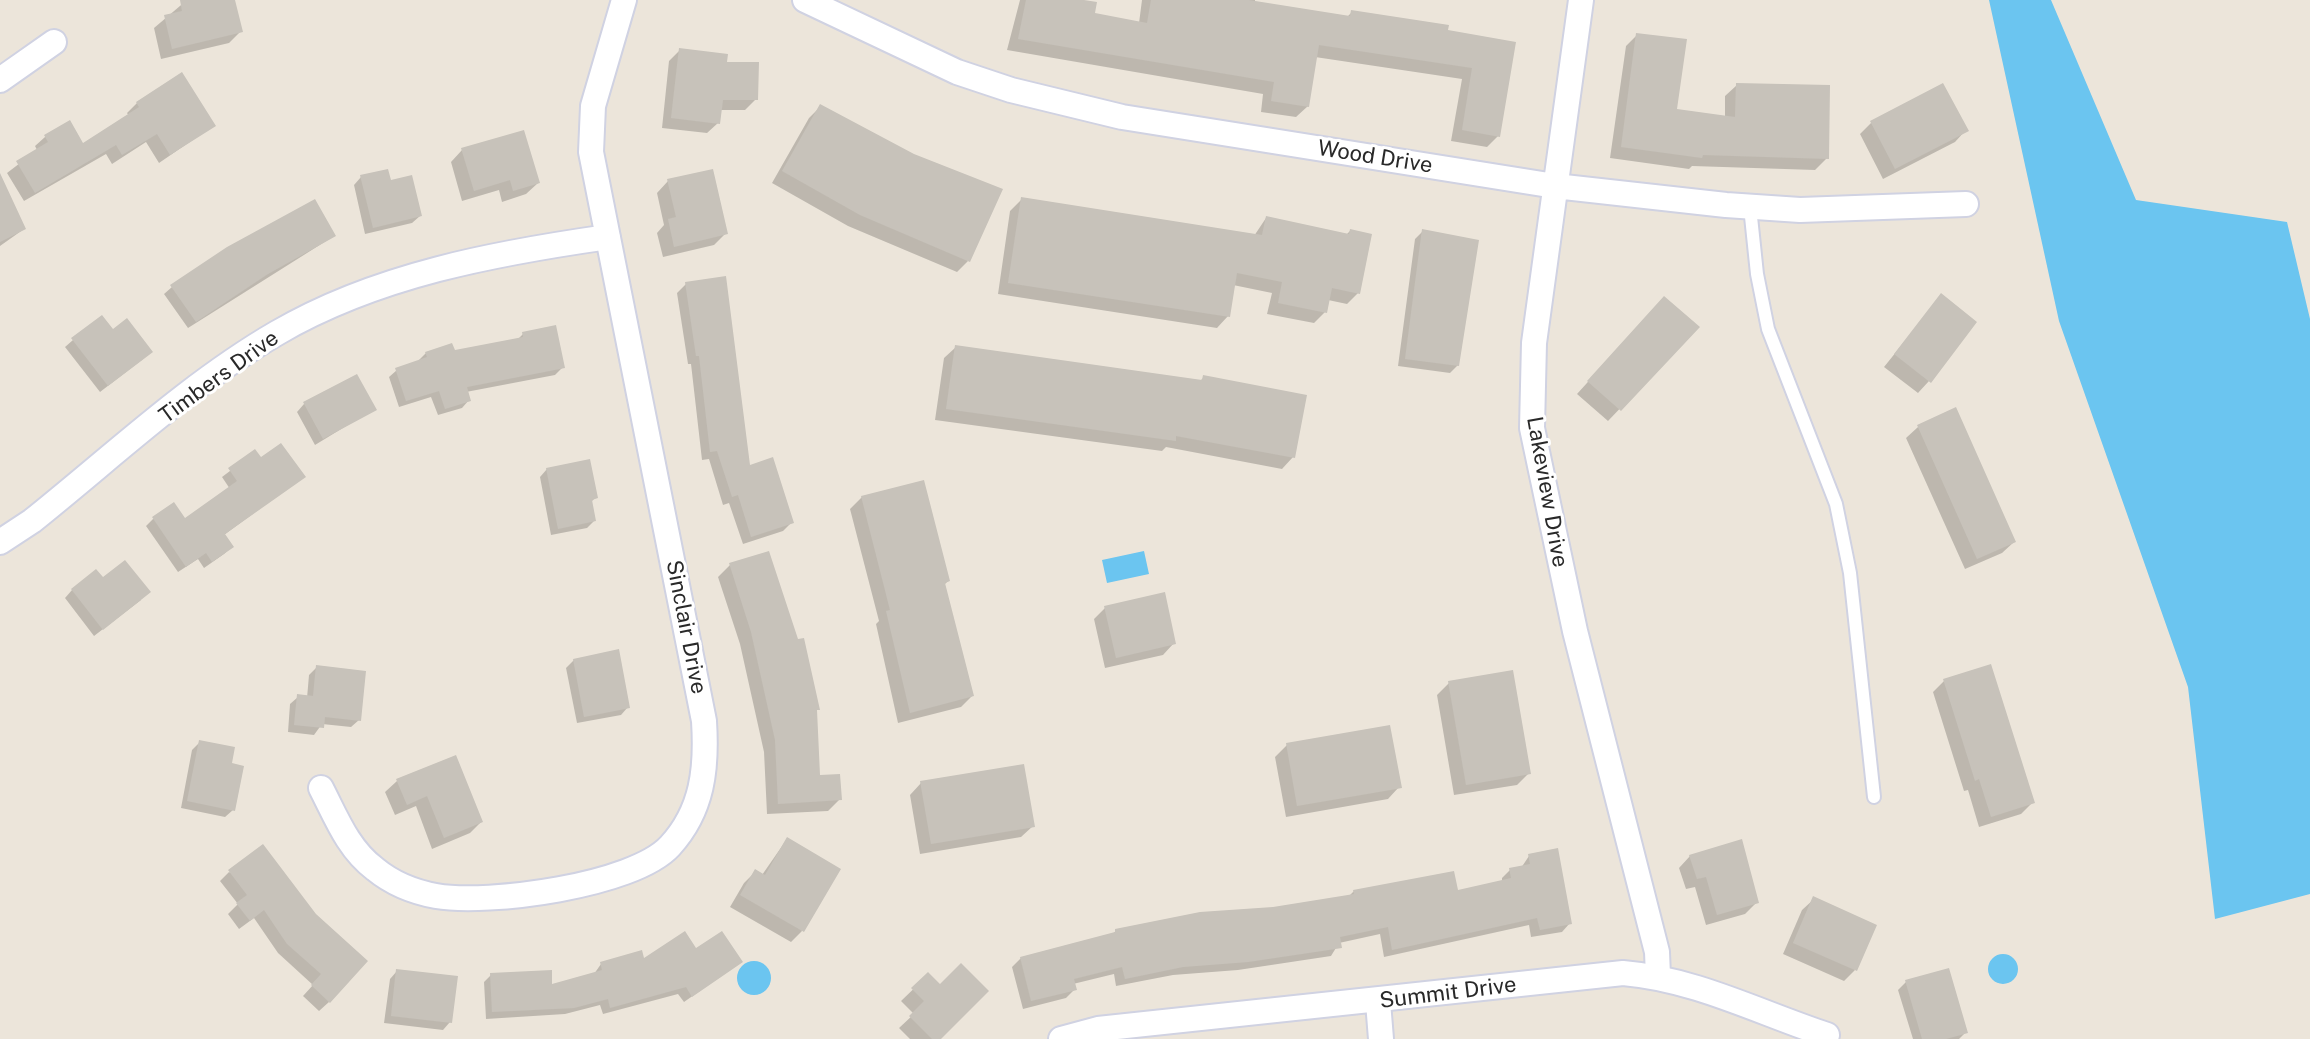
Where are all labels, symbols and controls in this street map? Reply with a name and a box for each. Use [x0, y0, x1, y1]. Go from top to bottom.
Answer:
street label: Wood Drive [1316, 135, 1434, 179]
street label: Timbers Drive [154, 325, 284, 429]
street label: Lakeview Drive [1521, 415, 1573, 569]
street label: Sinclair Drive [660, 558, 712, 696]
street label: Summit Drive [1378, 972, 1518, 1014]

